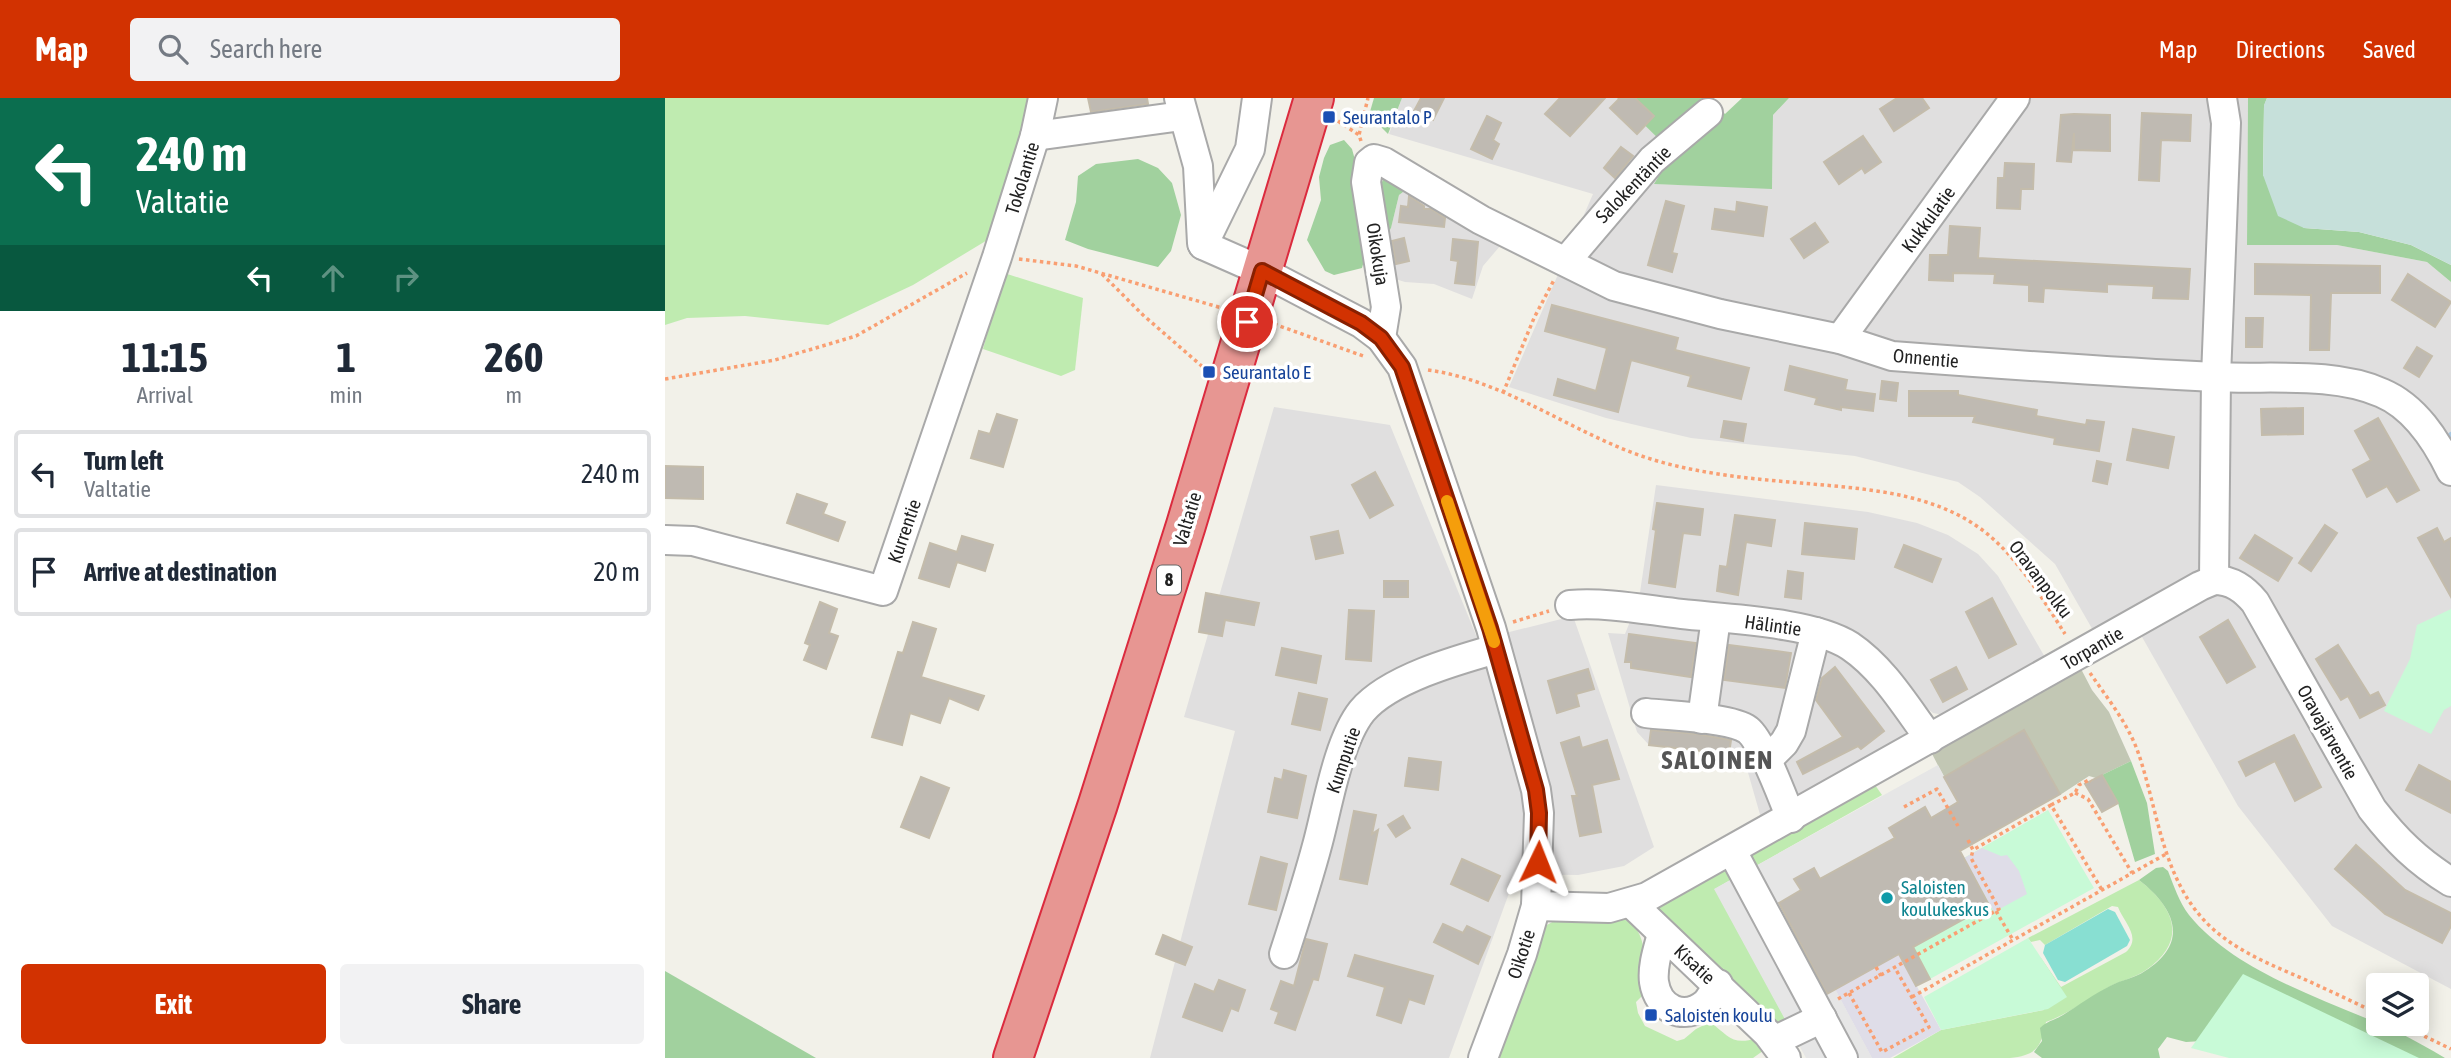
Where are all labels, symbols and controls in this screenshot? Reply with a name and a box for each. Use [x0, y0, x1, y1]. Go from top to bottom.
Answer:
search box [130, 18, 620, 81]
text: Map [35, 30, 88, 68]
icon: search [154, 30, 192, 68]
text: Search here [210, 34, 322, 64]
text: Map [2159, 36, 2197, 63]
text: Directions [2235, 36, 2325, 63]
text: Saved [2363, 36, 2416, 63]
place label: Seurantalo P [1343, 106, 1432, 128]
marker: Seurantalo P [1321, 109, 1337, 125]
text: 240 m [136, 125, 247, 181]
icon: left [21, 126, 112, 217]
street label: Tokolantie [1001, 139, 1043, 217]
street label: Salokentäntie [1591, 141, 1675, 227]
street label: Kukkulatie [1897, 182, 1959, 256]
text: Valtatie [136, 183, 229, 220]
street label: Oikokuja [1362, 221, 1394, 287]
icon: left [241, 259, 279, 297]
icon: ahead [314, 259, 352, 297]
icon: right [387, 259, 425, 297]
pin [1217, 292, 1277, 352]
icon: arrive [1228, 303, 1266, 341]
text: 11:15 [122, 333, 208, 381]
text: 1 [336, 333, 356, 381]
text: 260 [484, 333, 543, 381]
street label: Onnentie [1892, 344, 1960, 372]
place label: Seurantalo E [1223, 361, 1311, 383]
marker: Seurantalo E [1201, 364, 1217, 380]
text: Arrival [137, 382, 193, 408]
text: min [330, 382, 363, 408]
text: m [506, 382, 522, 408]
text: Turn left [84, 446, 164, 476]
icon: left [25, 455, 63, 493]
text: 240 m [581, 459, 640, 489]
text: Valtatie [84, 476, 151, 502]
street label: Valtatie [1168, 489, 1206, 549]
street label: Kurrentie [883, 496, 925, 566]
street label: Oravanpolku [2005, 536, 2077, 622]
icon: arrive [25, 553, 63, 591]
text: Arrive at destination [84, 557, 277, 587]
text: 20 m [593, 557, 640, 587]
road number: 8 [1157, 566, 1181, 594]
street label: Hälintie [1743, 610, 1803, 640]
street label: Torpantie [2057, 622, 2127, 674]
street label: Oravajärventie [2293, 681, 2363, 783]
street label: Kumputie [1321, 724, 1365, 796]
district label: SALOINEN [1662, 745, 1774, 775]
position arrow [1501, 825, 1575, 899]
place label: Saloisten koulukeskus [1901, 876, 1989, 920]
marker: Saloisten koulukeskus [1879, 890, 1895, 906]
street label: Oikotie [1503, 926, 1539, 982]
street label: Kisatie [1670, 940, 1720, 988]
button: Exit [21, 964, 326, 1044]
button: Share [340, 964, 644, 1044]
map controls [2366, 973, 2429, 1036]
button: layers [2366, 973, 2429, 1036]
place label: Saloisten koulu [1665, 1004, 1773, 1026]
marker: Saloisten koulu [1643, 1007, 1659, 1023]

